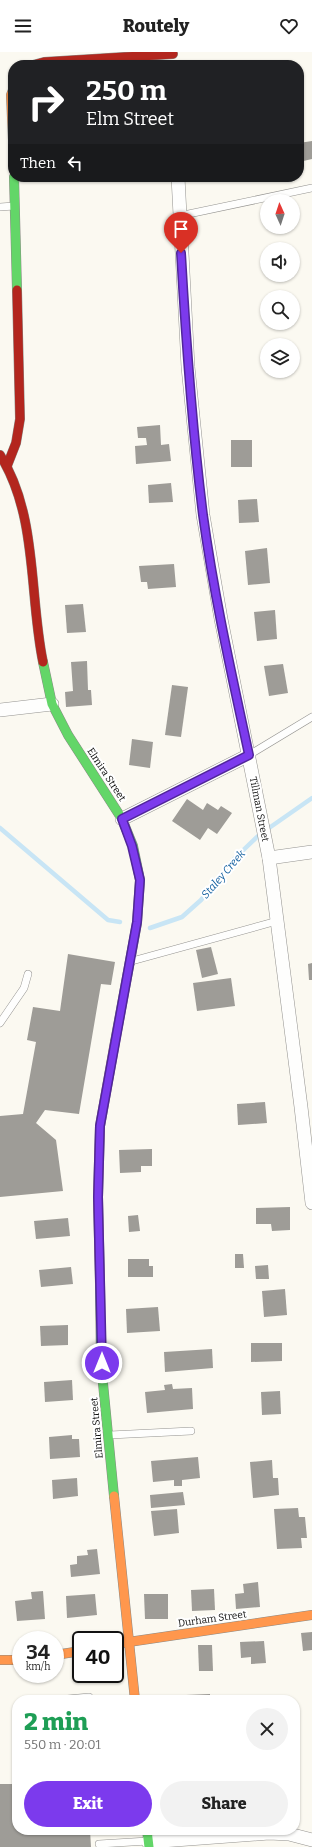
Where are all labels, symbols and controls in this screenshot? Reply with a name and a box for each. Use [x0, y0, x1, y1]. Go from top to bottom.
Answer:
icon: menu [12, 15, 34, 37]
text: Routely [123, 15, 189, 37]
icon: heart [278, 15, 300, 37]
text: 250 m [86, 74, 167, 107]
icon: right [20, 76, 72, 128]
text: Elm Street [86, 108, 174, 130]
icon: left [64, 152, 86, 174]
text: Then [20, 154, 56, 172]
north arrow [260, 194, 300, 234]
map controls [260, 194, 300, 378]
pin [164, 212, 198, 253]
icon: arrive [170, 218, 192, 240]
button: sound [260, 242, 300, 282]
button: search [260, 290, 300, 330]
button: layers [260, 338, 300, 378]
street label: Elmira Street [84, 746, 128, 804]
street label: Tillman Street [247, 776, 271, 843]
water label: Staley Creek [199, 847, 249, 901]
position arrow [81, 1342, 123, 1384]
street label: Elmira Street [88, 1396, 106, 1459]
street label: Durham Street [177, 1608, 248, 1630]
speed limit sign: 40 [72, 1631, 124, 1683]
text: 34 [26, 1640, 50, 1664]
text: km/h [26, 1661, 50, 1673]
text: 2 min [24, 1708, 88, 1736]
button: close [246, 1708, 288, 1750]
text: 550 m · 20:01 [24, 1737, 101, 1752]
button: Exit [24, 1781, 152, 1827]
button: Share [160, 1781, 288, 1827]

